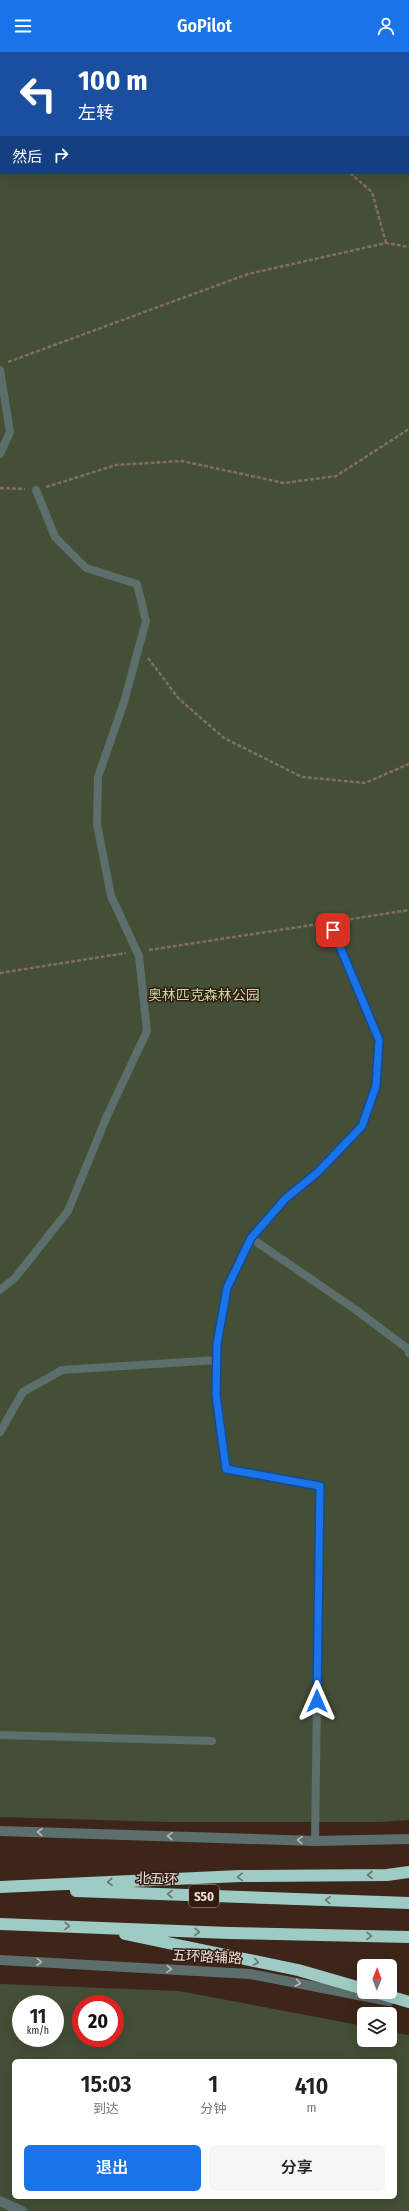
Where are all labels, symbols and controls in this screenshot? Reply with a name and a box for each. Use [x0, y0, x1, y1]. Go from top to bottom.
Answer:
icon: menu [12, 15, 34, 37]
text: GoPilot [177, 15, 232, 37]
icon: person [375, 15, 397, 37]
text: 100 m [78, 64, 148, 97]
icon: left [12, 68, 64, 120]
text: 左转 [78, 102, 114, 124]
icon: right [50, 144, 72, 166]
text: 然后 [12, 148, 42, 166]
pin [316, 913, 350, 947]
icon: arrive [322, 919, 344, 941]
park label: 奥林匹克森林公园 [148, 987, 260, 1004]
position arrow [296, 1680, 338, 1722]
one-way arrow [37, 1828, 43, 1836]
one-way arrow [167, 1832, 173, 1840]
one-way arrow [297, 1836, 303, 1845]
street label: 北五环 [136, 1870, 178, 1888]
one-way arrow [367, 1871, 373, 1880]
one-way arrow [237, 1872, 243, 1881]
one-way arrow [107, 1878, 113, 1887]
road number: S50 [189, 1885, 219, 1907]
one-way arrow [167, 1890, 173, 1899]
one-way arrow [325, 1896, 331, 1905]
one-way arrow [64, 1922, 70, 1931]
one-way arrow [194, 1927, 200, 1936]
one-way arrow [366, 1932, 372, 1940]
street label: 五环路辅路 [172, 1947, 242, 1967]
one-way arrow [253, 1957, 259, 1966]
one-way arrow [36, 1958, 42, 1967]
north arrow [357, 1959, 397, 1999]
map controls [357, 1959, 397, 2047]
one-way arrow [166, 1965, 172, 1974]
one-way arrow [295, 1978, 301, 1987]
speed limit sign: 20 [72, 1995, 124, 2047]
text: 11 [30, 2004, 46, 2028]
button: layers [357, 2007, 397, 2047]
text: km/h [27, 2025, 49, 2037]
text: 15:03 [81, 2070, 132, 2098]
text: 1 [208, 2070, 218, 2098]
text: 410 [295, 2072, 328, 2100]
text: m [307, 2100, 317, 2115]
text: 到达 [93, 2101, 119, 2116]
text: 分钟 [200, 2101, 226, 2116]
button: 退出 [24, 2145, 201, 2191]
button: 分享 [209, 2145, 385, 2191]

